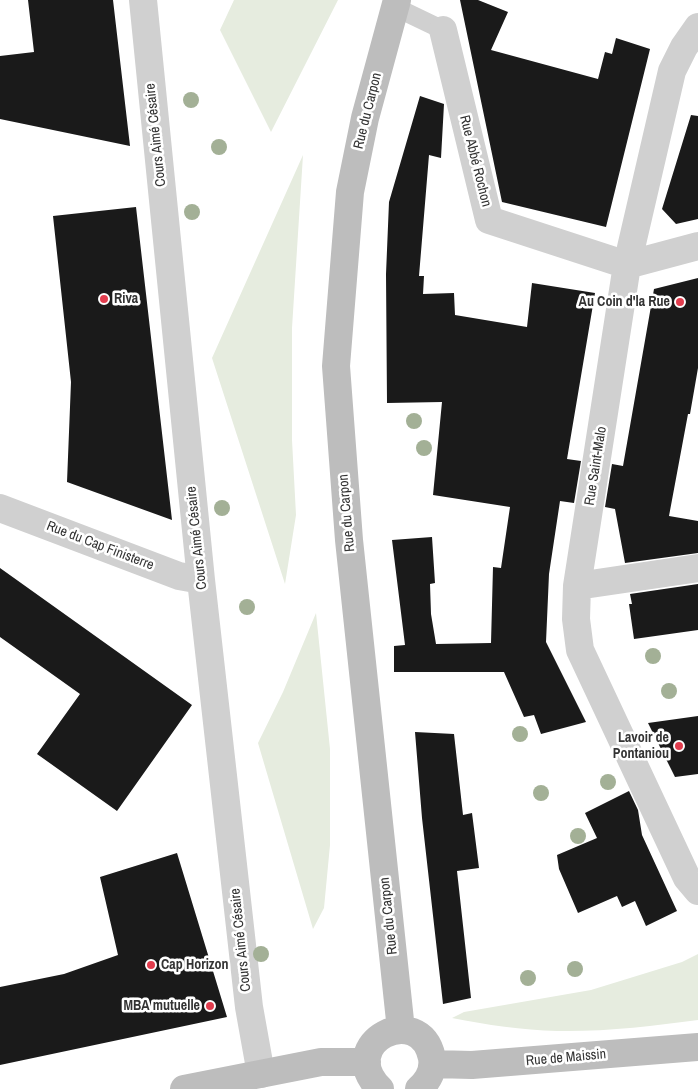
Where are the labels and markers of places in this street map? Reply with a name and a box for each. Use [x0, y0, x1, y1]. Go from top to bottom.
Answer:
place label: Riva [114, 291, 138, 307]
marker: Riva [98, 293, 110, 305]
place label: Au Coin d'la Rue [579, 294, 670, 310]
marker: Au Coin d'la Rue [674, 296, 686, 308]
place label: Lavoir de Pontaniou [613, 730, 669, 762]
marker: Lavoir de Pontaniou [673, 740, 685, 752]
place label: Cap Horizon [161, 957, 229, 973]
marker: Cap Horizon [145, 959, 157, 971]
place label: MBA mutuelle [123, 998, 200, 1014]
marker: MBA mutuelle [204, 1000, 216, 1012]

